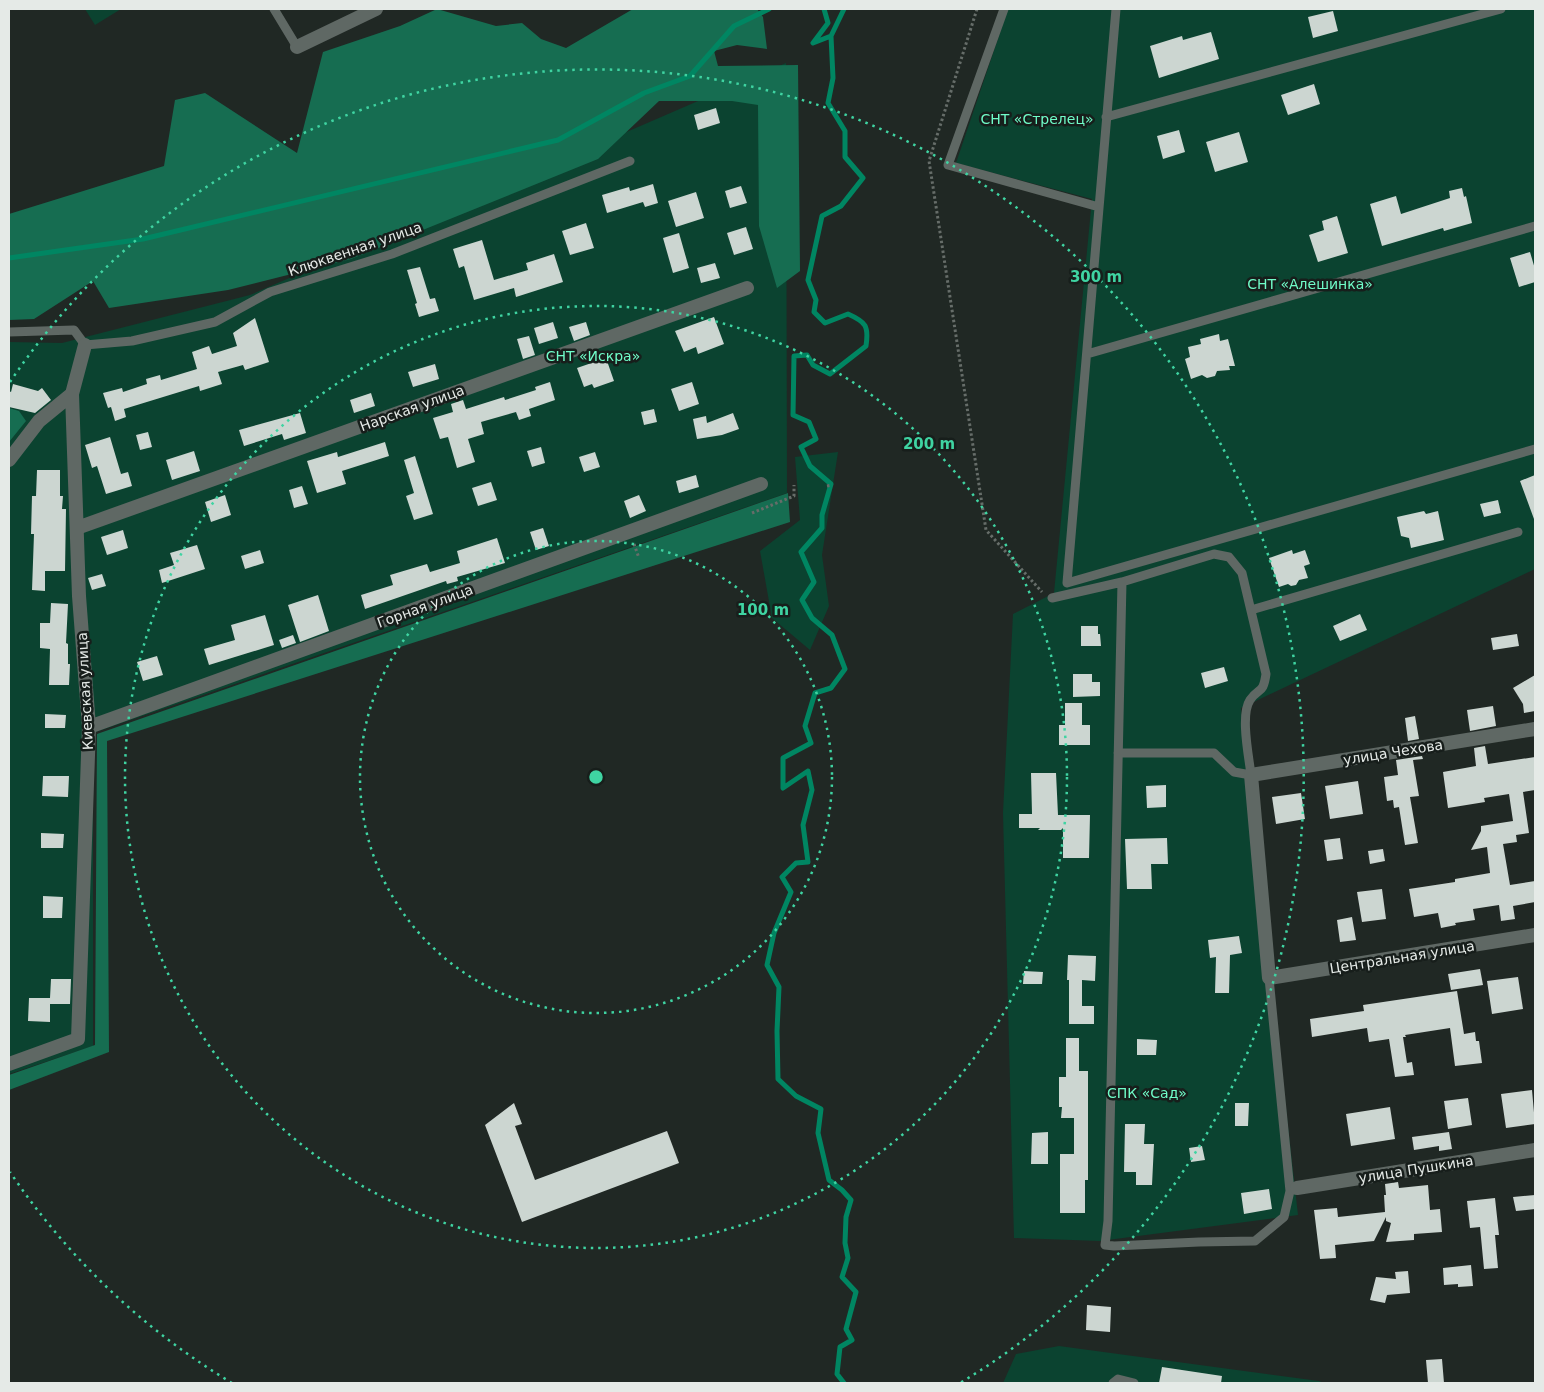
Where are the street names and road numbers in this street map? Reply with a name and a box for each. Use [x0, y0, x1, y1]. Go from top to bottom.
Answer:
street label: Клюквенная улица [286, 219, 424, 279]
street label: Нарская улица [358, 382, 466, 434]
street label: Горная улица [375, 581, 475, 631]
street label: Киевская улица [74, 632, 96, 750]
street label: улица Чехова [1342, 736, 1444, 768]
street label: Центральная улица [1328, 938, 1476, 976]
street label: улица Пушкина [1358, 1152, 1474, 1186]

